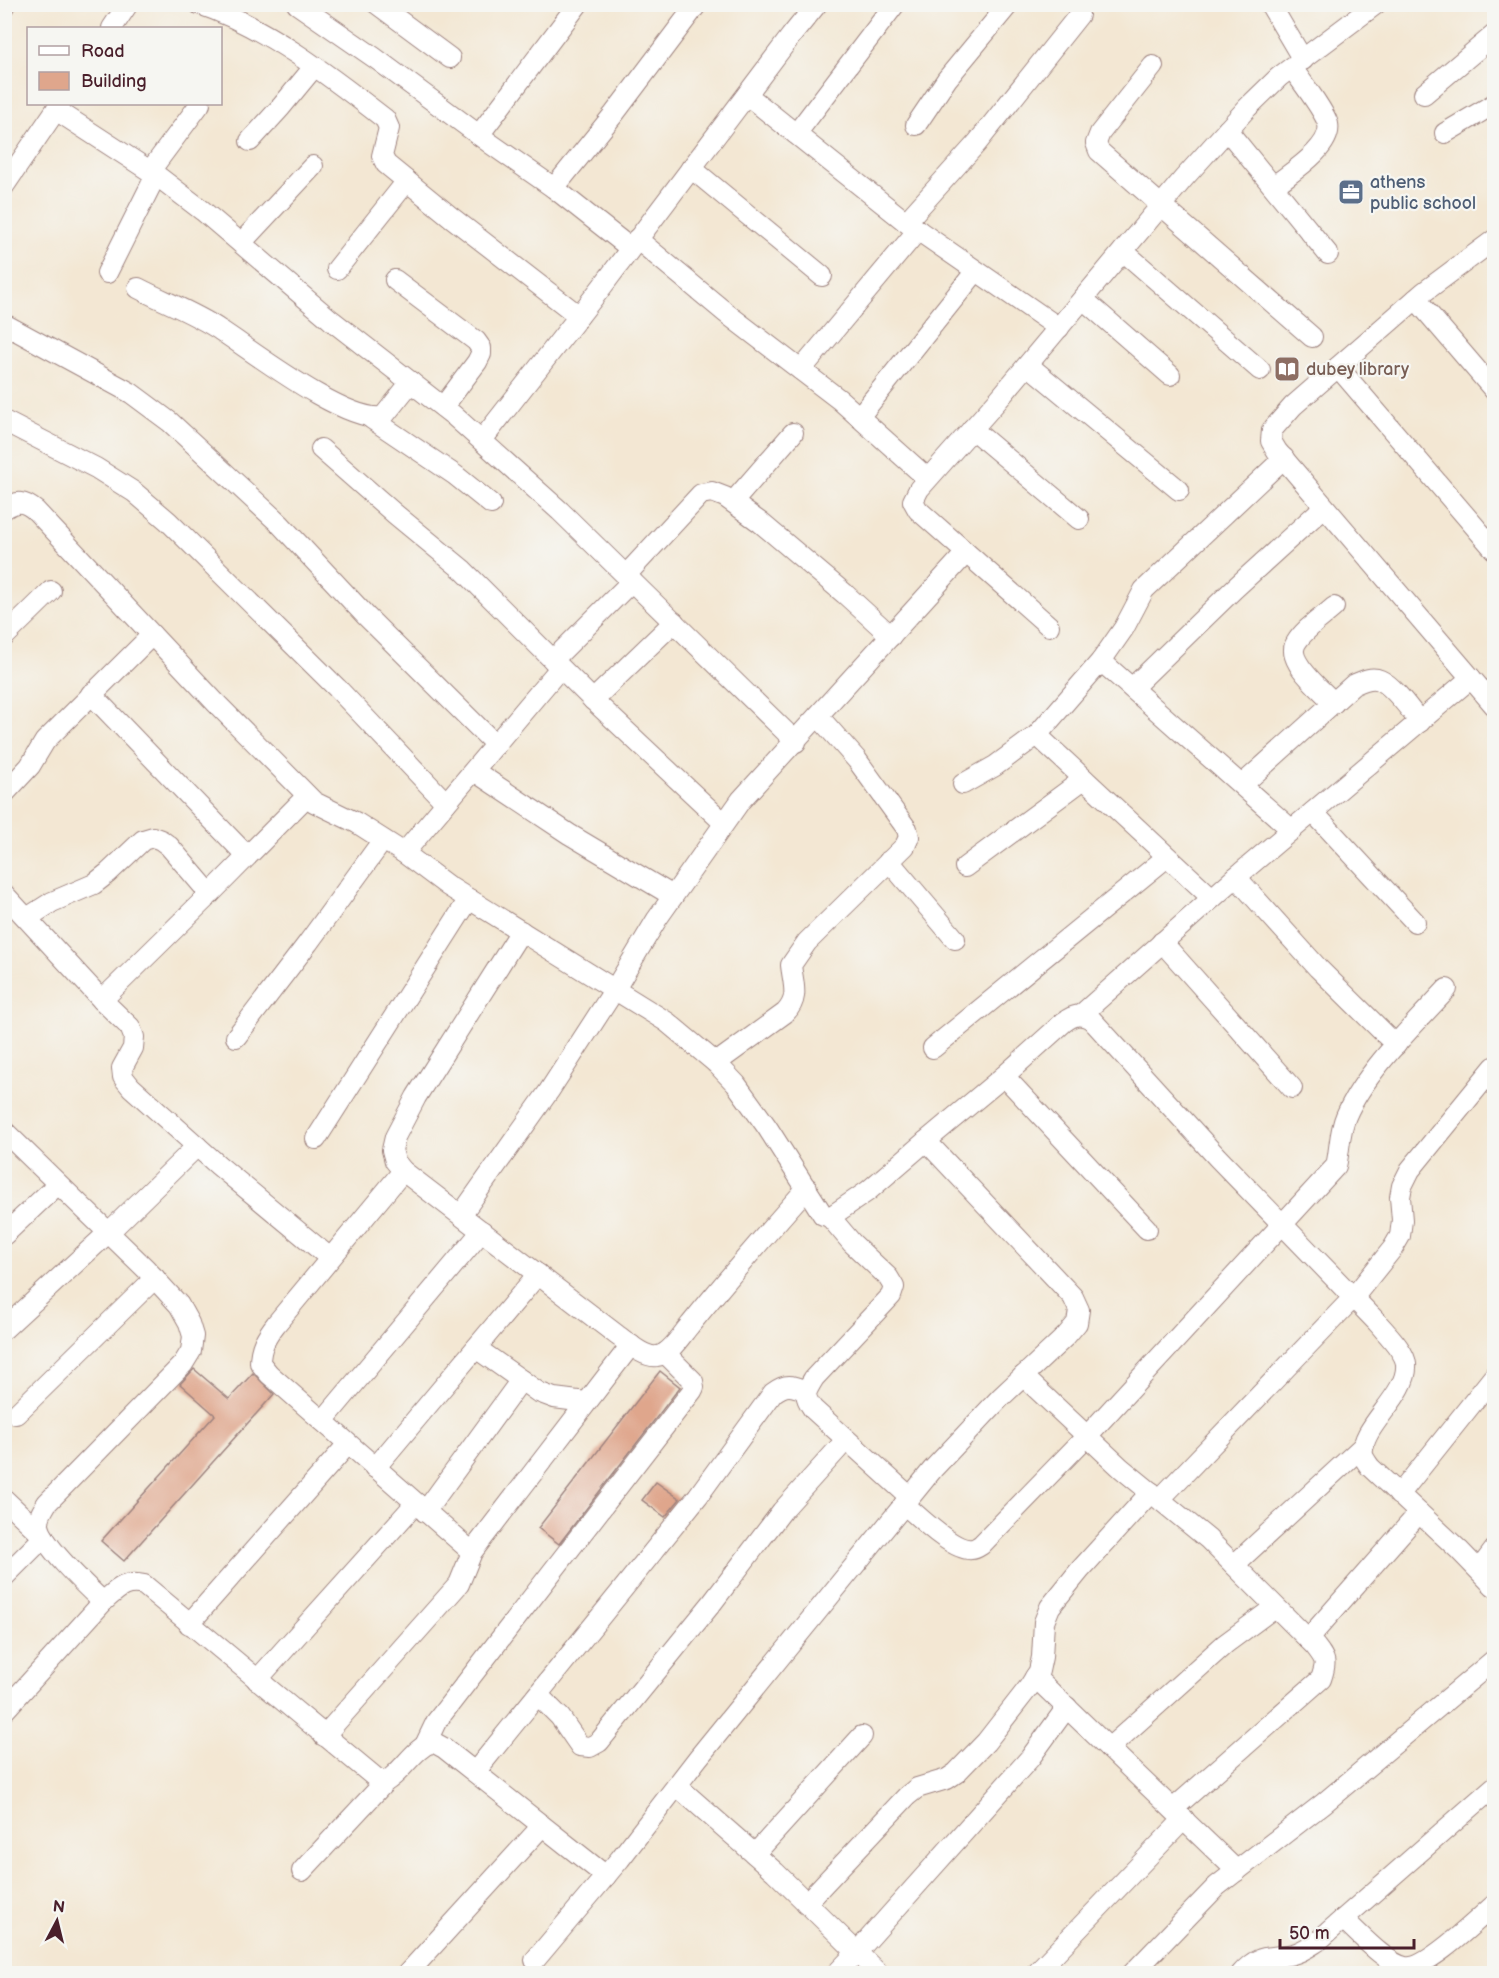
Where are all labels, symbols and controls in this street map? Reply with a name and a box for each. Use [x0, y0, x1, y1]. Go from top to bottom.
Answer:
legend [27, 27, 222, 105]
text: Road [81, 41, 125, 62]
text: Building [81, 71, 147, 92]
place label: athens public school [1370, 172, 1476, 214]
office icon: athens public school [1336, 177, 1366, 207]
library icon: dubey library [1272, 354, 1302, 384]
place label: dubey library [1306, 359, 1410, 380]
north arrow [27, 1891, 87, 1951]
text: N [52, 1897, 66, 1918]
scale bar [1280, 1912, 1414, 1950]
text: 50 m [1289, 1923, 1330, 1944]

